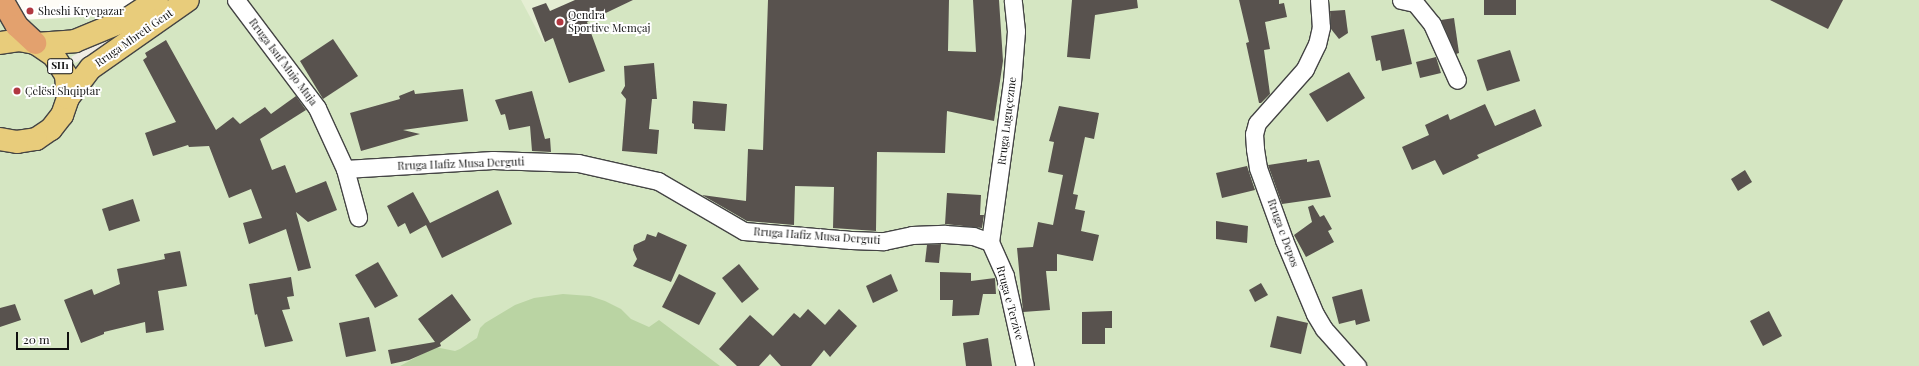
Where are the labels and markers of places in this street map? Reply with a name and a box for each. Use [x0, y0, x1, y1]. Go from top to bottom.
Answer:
place label: Sheshi Kryepazar [38, 4, 124, 18]
marker: Sheshi Kryepazar [25, 6, 35, 16]
place label: Qendra Sportive Memçaj [568, 9, 650, 35]
marker: Qendra Sportive Memçaj [555, 17, 565, 27]
place label: Çelësi Shqiptar [25, 84, 100, 98]
marker: Çelësi Shqiptar [12, 86, 22, 96]

